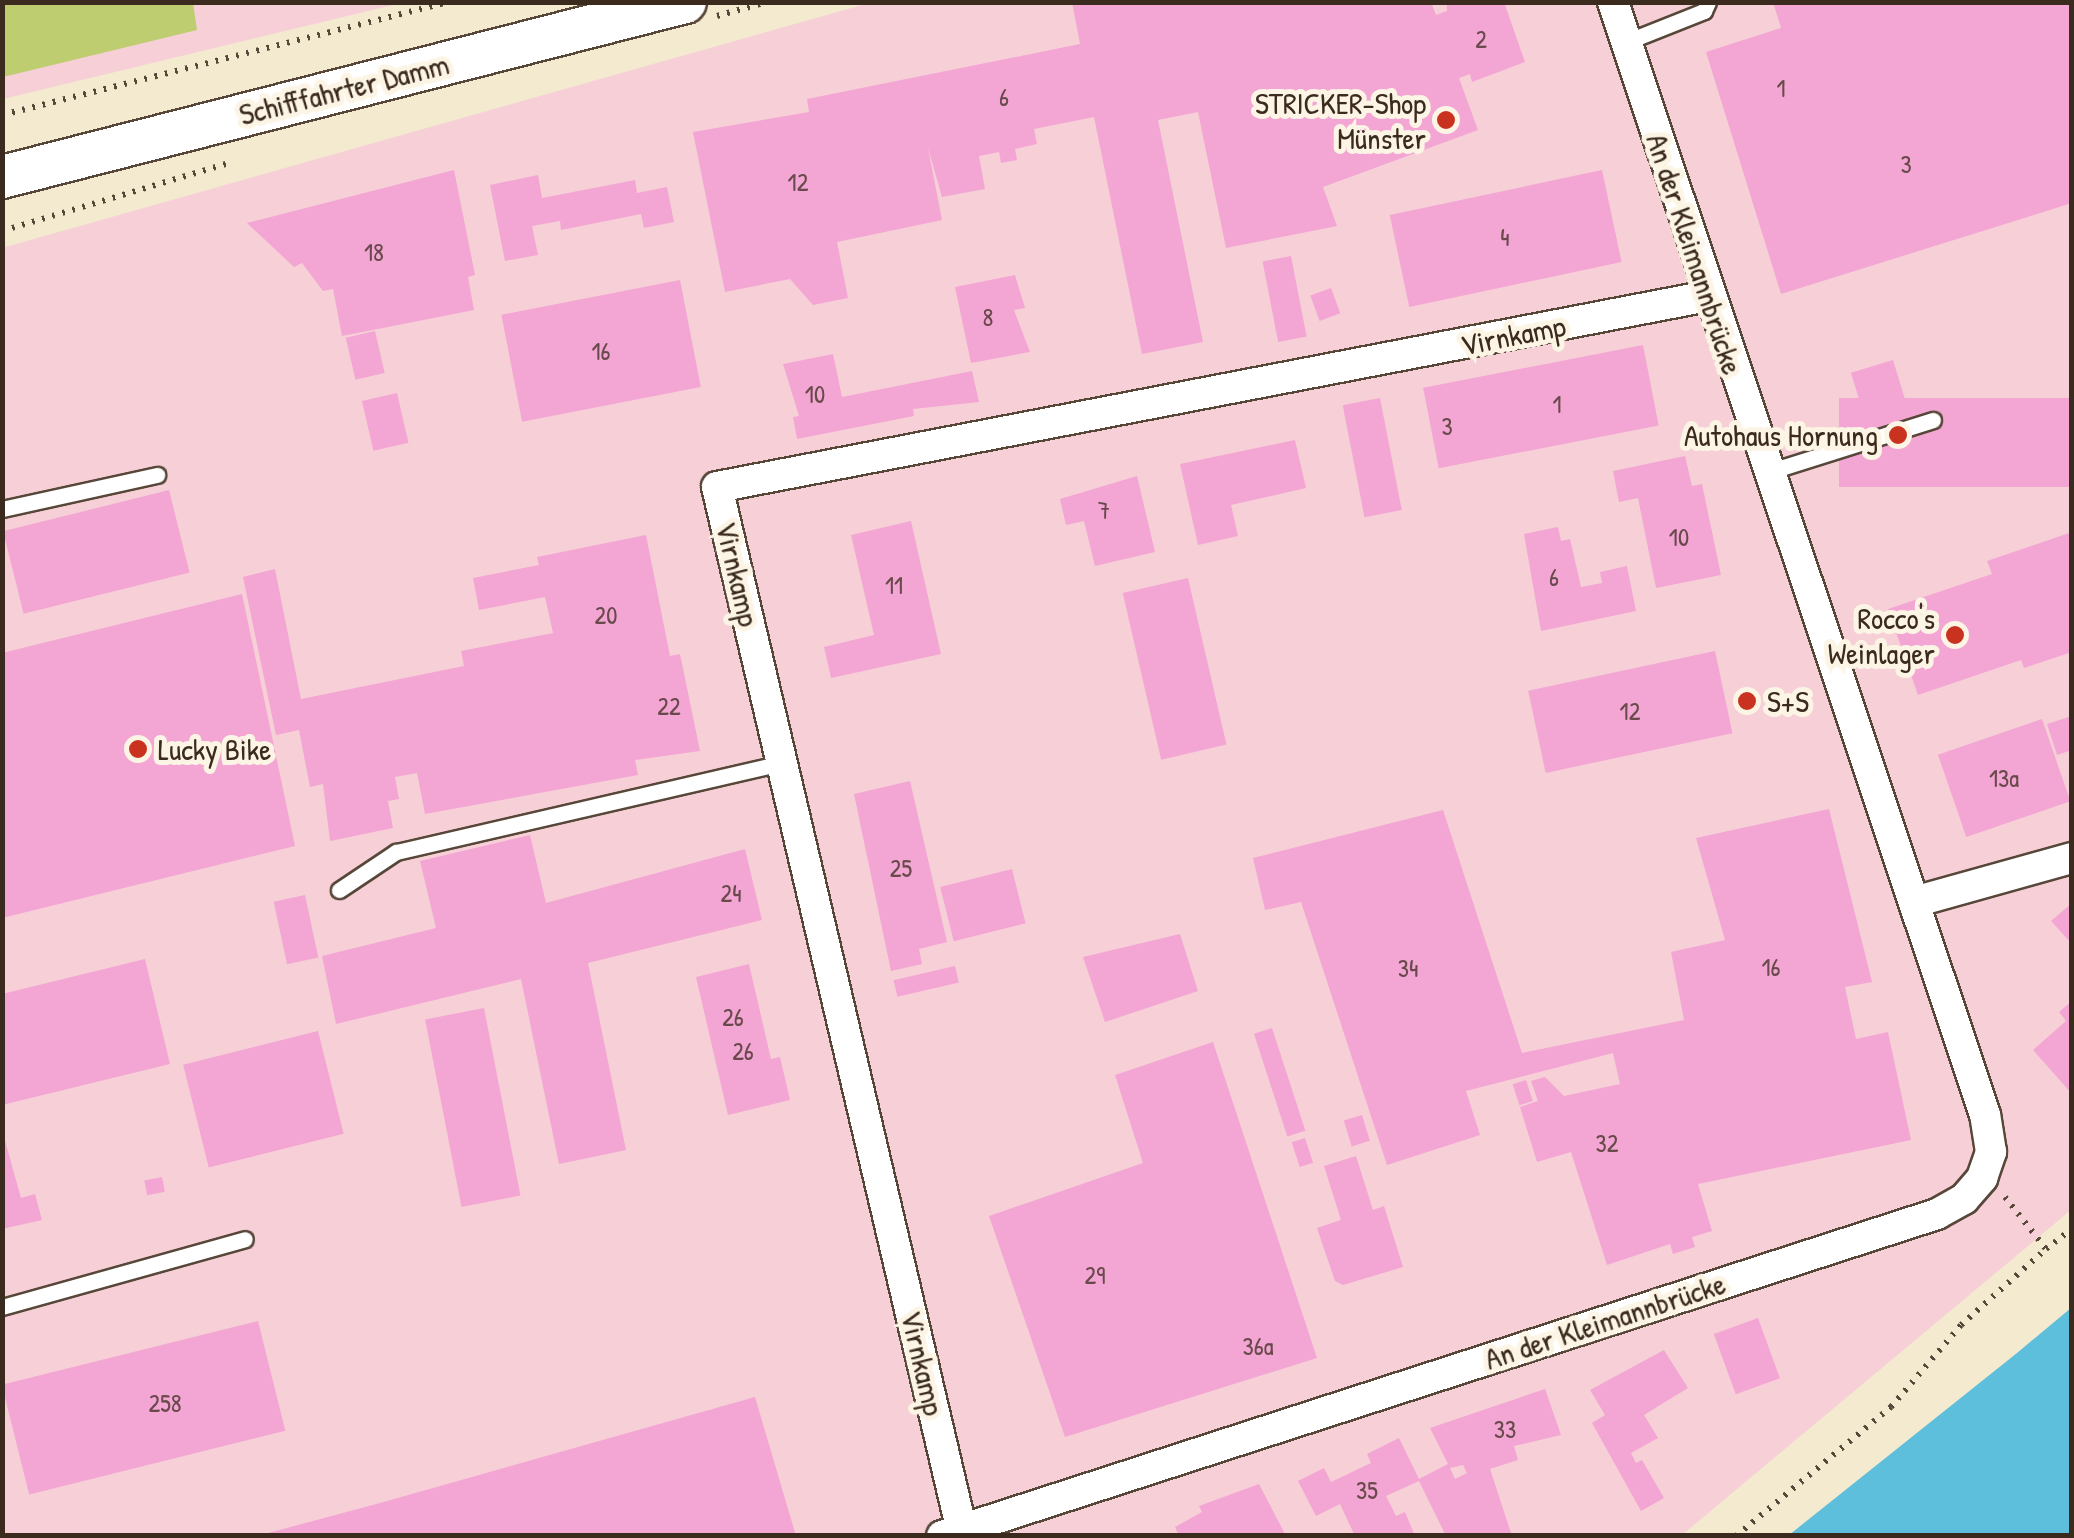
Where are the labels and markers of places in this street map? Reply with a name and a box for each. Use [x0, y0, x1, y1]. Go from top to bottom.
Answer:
place label: STRICKER-Shop Münster [1255, 85, 1426, 156]
marker: STRICKER-Shop Münster [1435, 109, 1457, 131]
place label: Autohaus Hornung [1684, 417, 1878, 453]
marker: Autohaus Hornung [1887, 424, 1909, 446]
place label: Rocco's Weinlager [1828, 600, 1935, 670]
marker: Rocco's Weinlager [1944, 624, 1966, 646]
place label: S+S [1767, 683, 1809, 719]
marker: S+S [1736, 690, 1758, 712]
place label: Lucky Bike [158, 731, 271, 767]
marker: Lucky Bike [127, 738, 149, 760]

